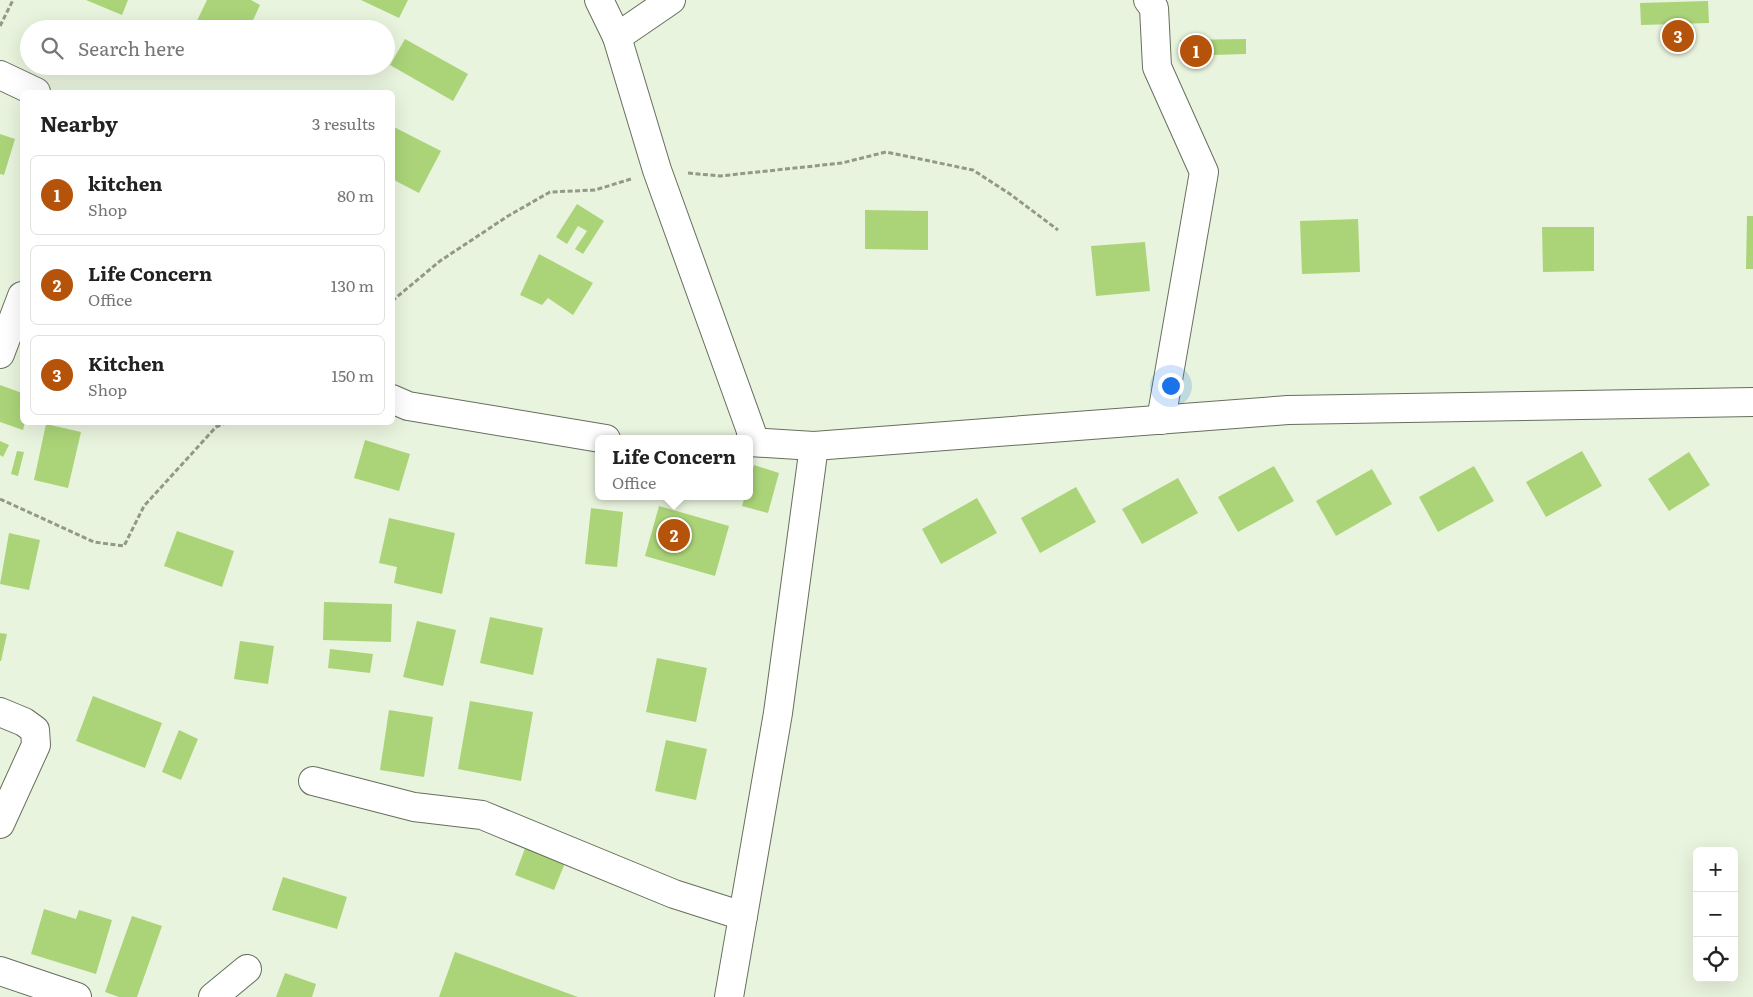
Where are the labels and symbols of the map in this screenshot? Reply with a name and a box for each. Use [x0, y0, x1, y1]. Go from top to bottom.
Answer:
pin: 3 [1662, 17, 1694, 55]
pin: 1 [1180, 32, 1212, 70]
your location [1158, 373, 1184, 399]
pin: 2 [658, 516, 690, 554]

